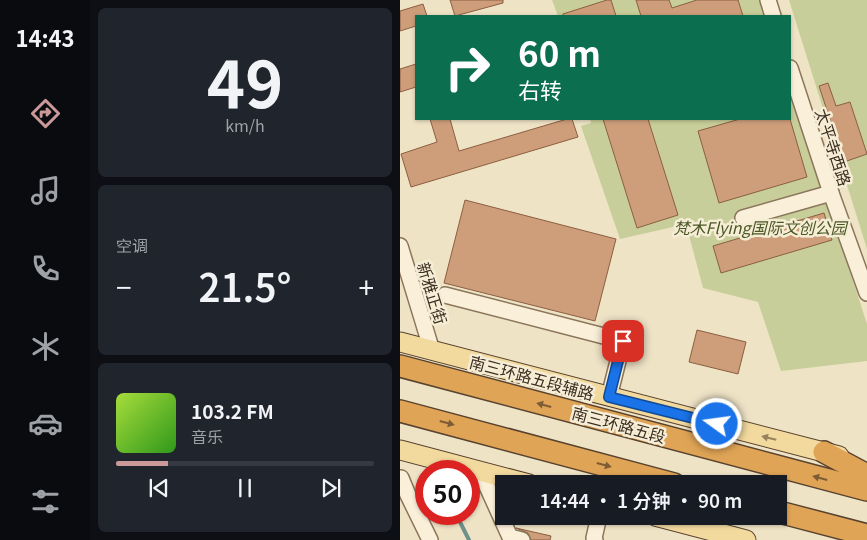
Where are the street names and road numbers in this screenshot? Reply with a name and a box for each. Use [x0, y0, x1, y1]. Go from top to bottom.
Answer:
street label: 太平寺西路 [810, 105, 858, 189]
street label: 新雅正街 [412, 259, 454, 327]
street label: 南三环路五段辅路 [467, 349, 597, 405]
street label: 南三环路五段 [570, 400, 668, 448]

